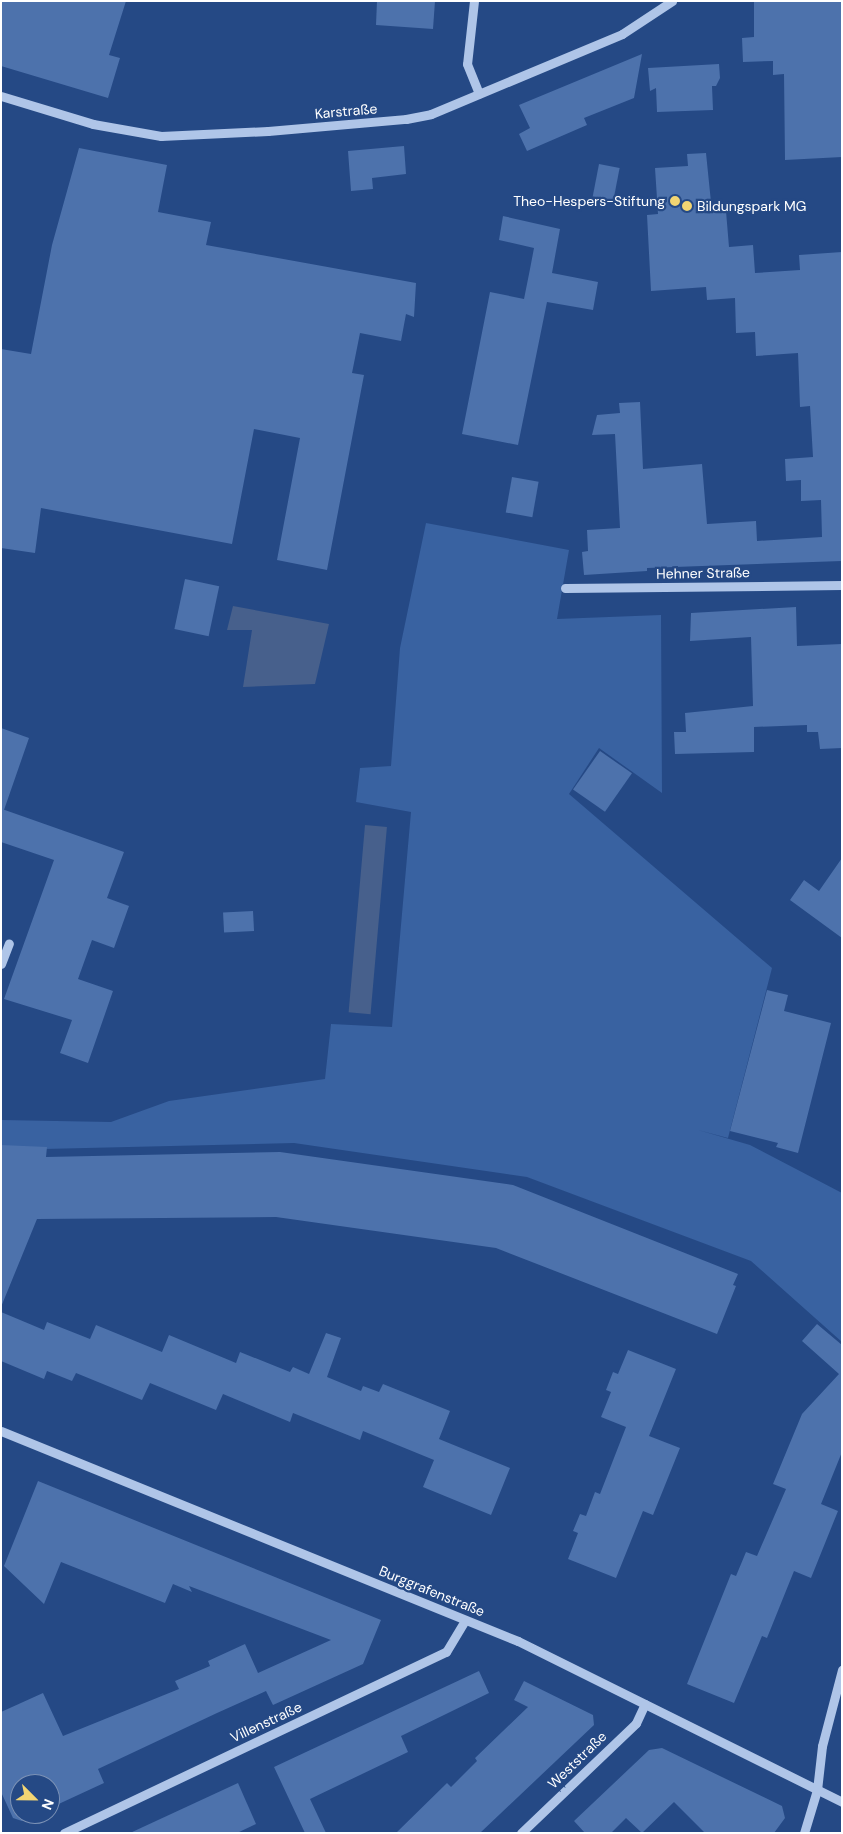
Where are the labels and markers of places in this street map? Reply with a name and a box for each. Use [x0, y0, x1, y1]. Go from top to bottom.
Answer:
place label: Theo-Hespers-Stiftung [513, 193, 665, 209]
marker: Theo-Hespers-Stiftung [669, 195, 681, 207]
place label: Bildungspark MG [697, 198, 806, 214]
marker: Bildungspark MG [681, 200, 693, 212]

